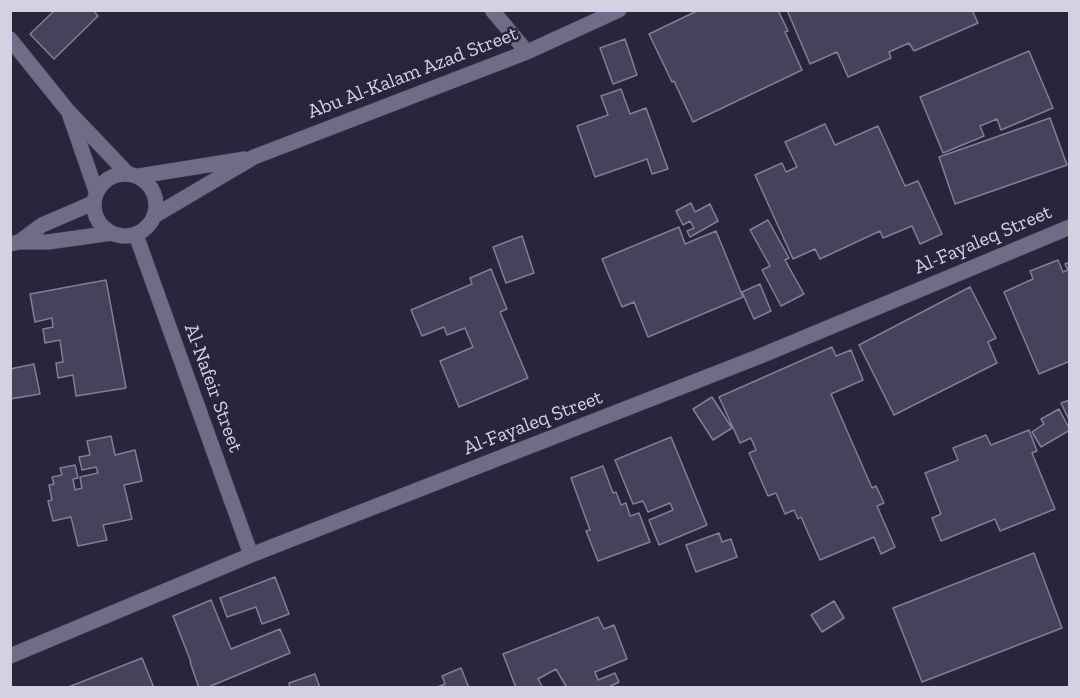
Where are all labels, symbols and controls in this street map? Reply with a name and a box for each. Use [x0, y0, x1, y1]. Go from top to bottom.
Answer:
street label: Abu Al-Kalam Azad Street [304, 22, 522, 124]
street label: Al-Fayaleq Street [911, 200, 1055, 280]
street label: Al-Nafeir Street [179, 320, 247, 456]
street label: Al-Fayaleq Street [460, 385, 606, 461]

